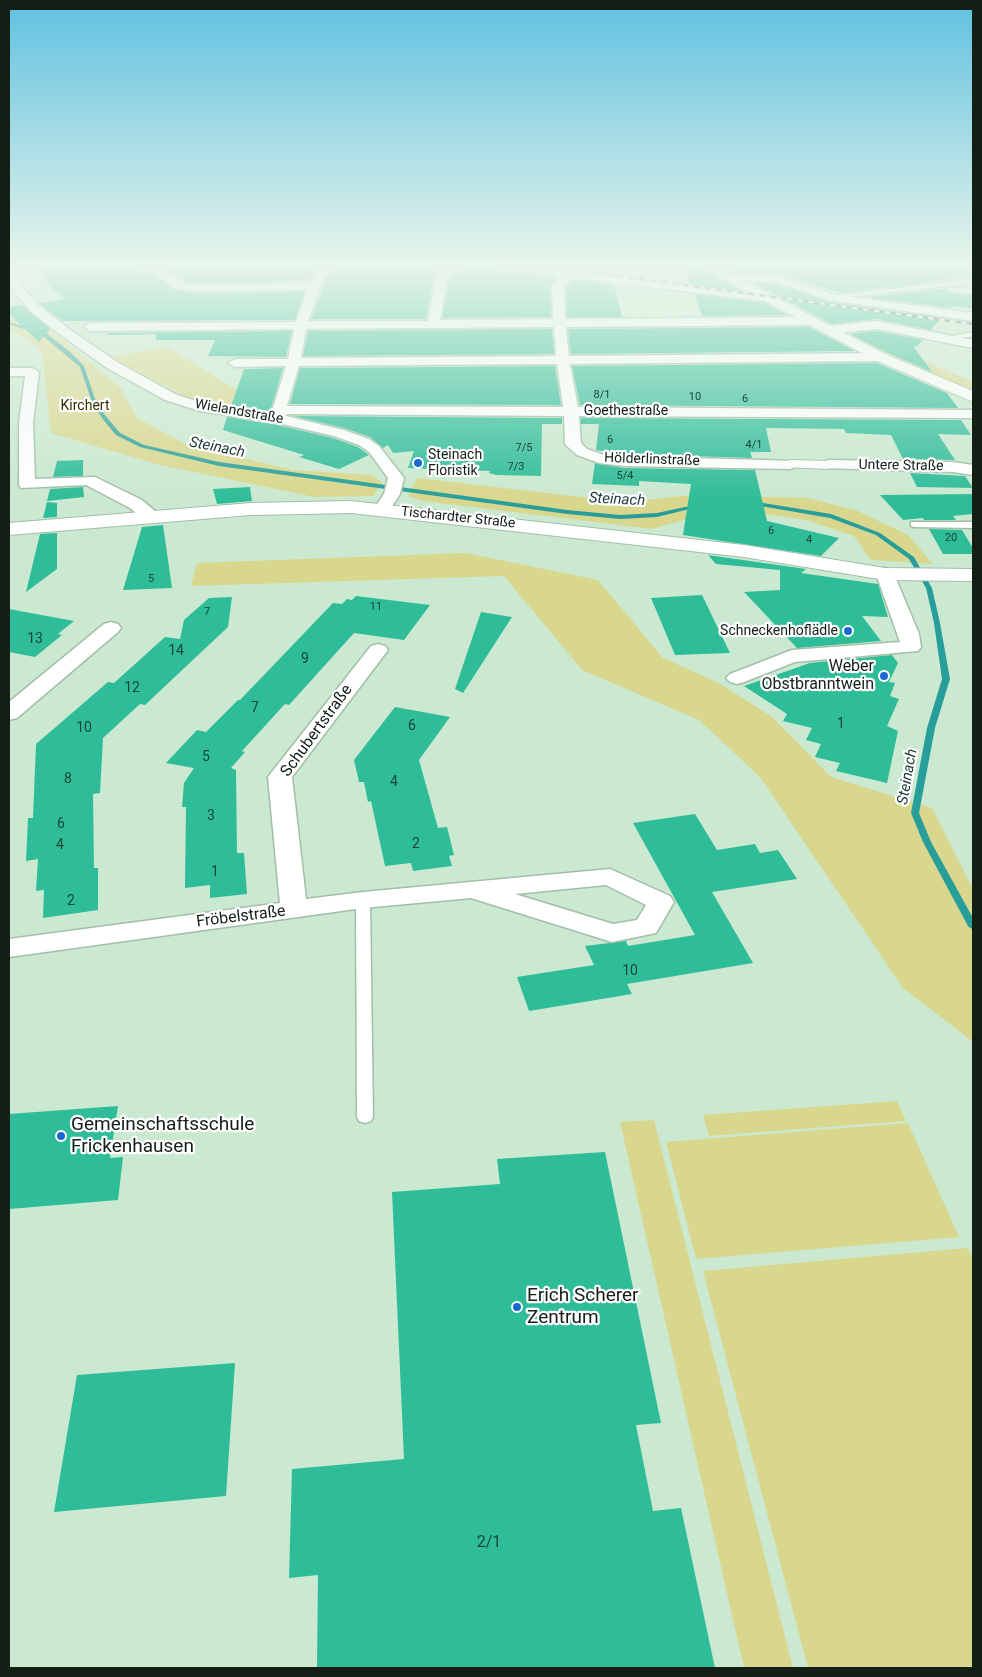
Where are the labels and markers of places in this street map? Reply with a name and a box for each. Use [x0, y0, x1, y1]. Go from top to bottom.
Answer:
place label: Steinach Floristik [428, 447, 482, 480]
marker: Steinach Floristik [412, 457, 424, 469]
place label: Schneckenhoflädle [720, 623, 838, 639]
marker: Schneckenhoflädle [842, 625, 854, 637]
place label: Weber Obstbranntwein [762, 657, 874, 695]
marker: Weber Obstbranntwein [878, 670, 890, 682]
place label: Gemeinschaftsschule Frickenhausen [71, 1114, 254, 1158]
marker: Gemeinschaftsschule Frickenhausen [55, 1130, 67, 1142]
place label: Erich Scherer Zentrum [527, 1285, 639, 1329]
marker: Erich Scherer Zentrum [511, 1301, 523, 1313]

